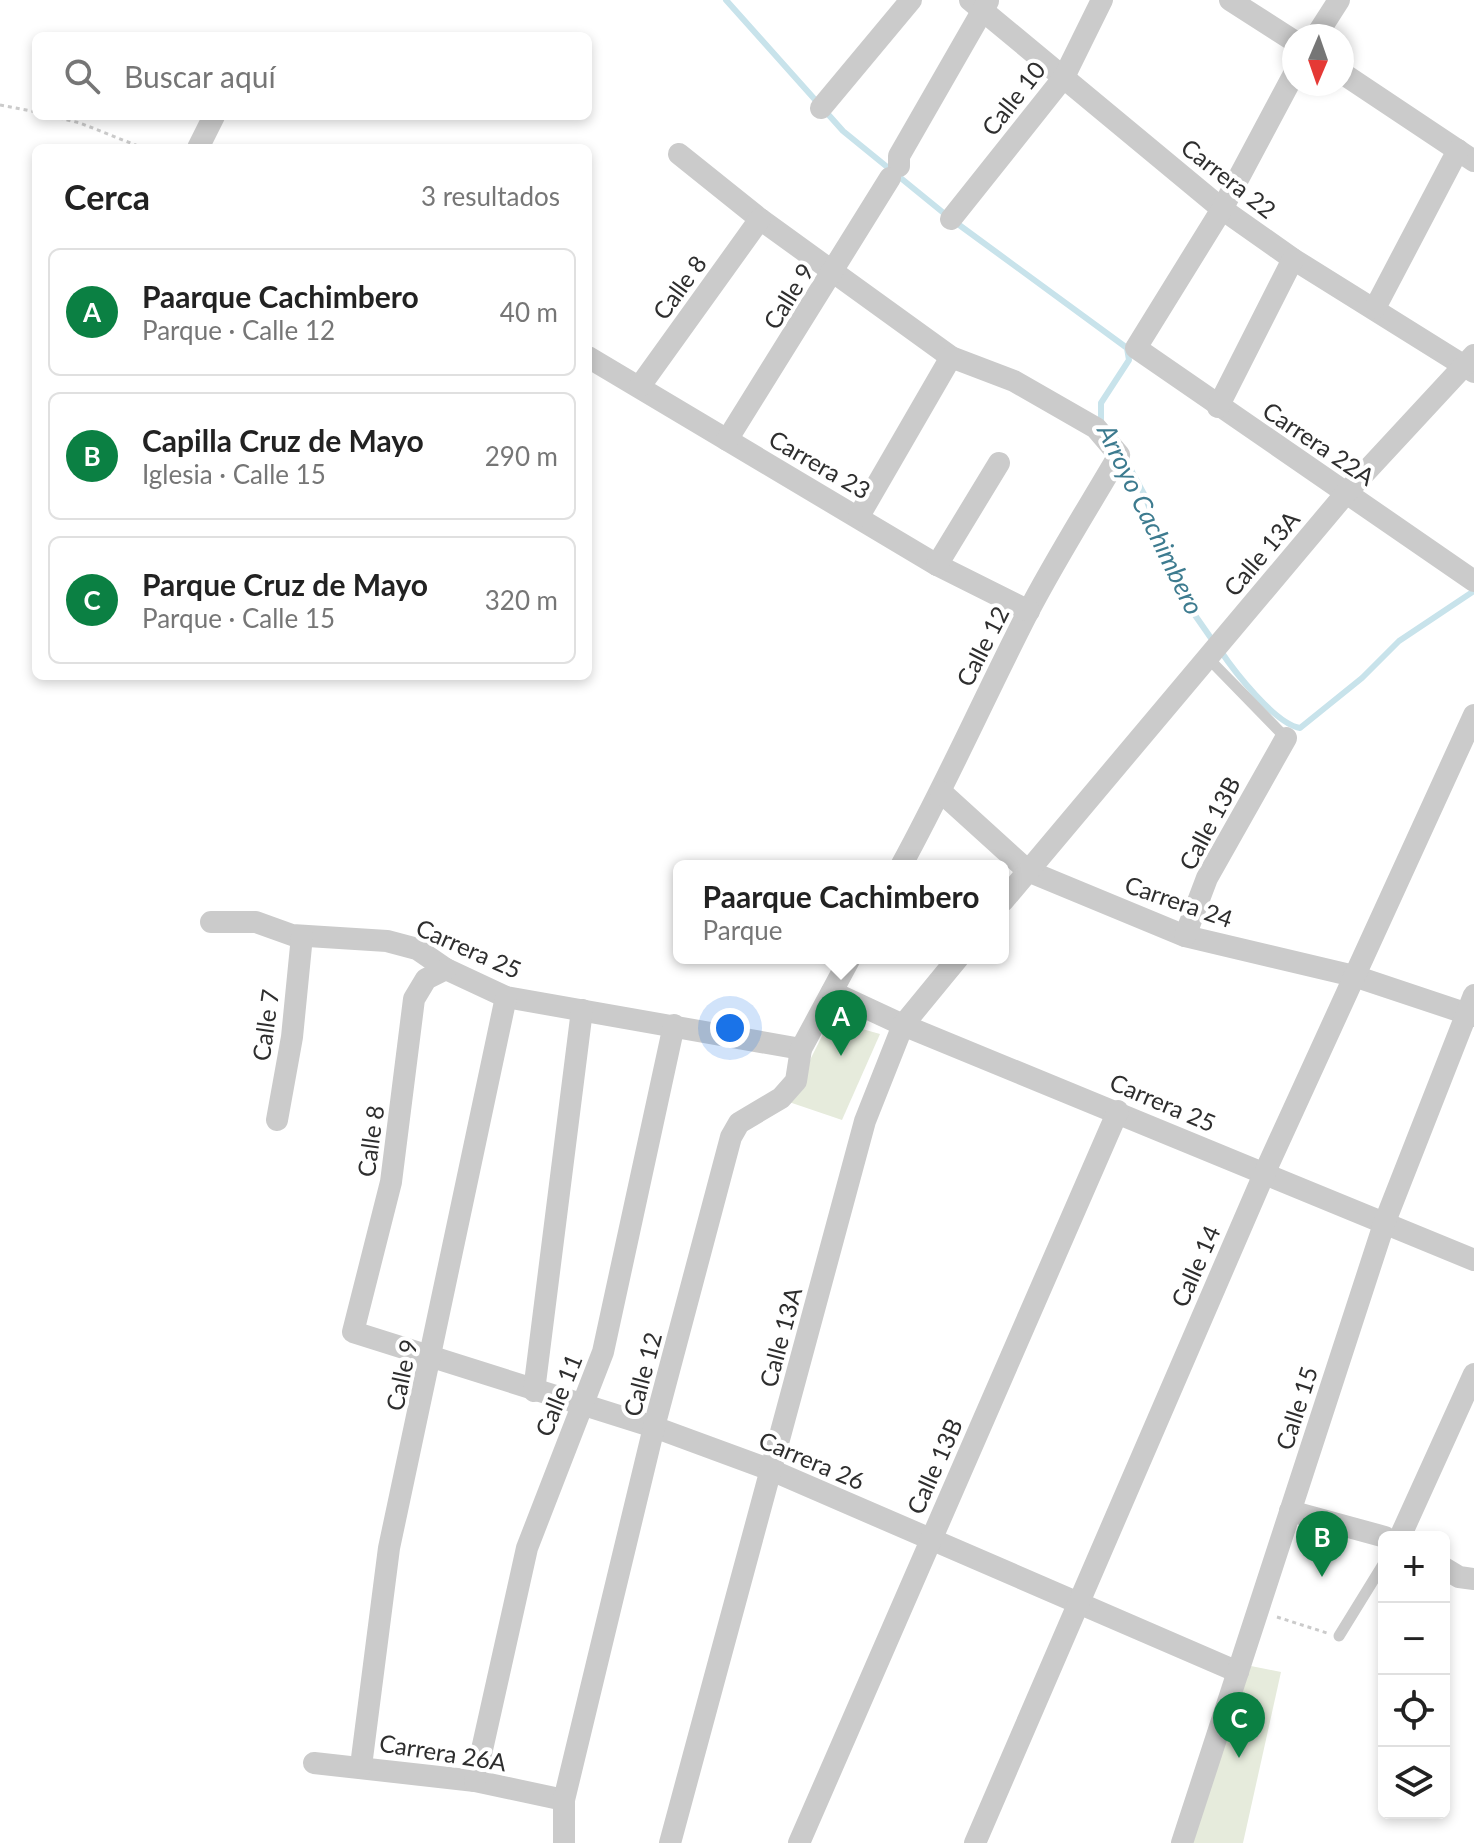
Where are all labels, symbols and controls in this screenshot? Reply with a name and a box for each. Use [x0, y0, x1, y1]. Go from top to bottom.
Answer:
north arrow [1282, 24, 1354, 96]
search box [32, 32, 592, 120]
icon: search [60, 54, 104, 98]
street label: Calle 10 [975, 55, 1051, 141]
text: Buscar aquí [124, 58, 276, 94]
street label: Carrera 22 [1176, 132, 1282, 224]
text: Cerca [64, 176, 150, 217]
text: 3 resultados [421, 180, 560, 212]
street label: Calle 8 [646, 249, 712, 325]
street label: Calle 9 [757, 258, 819, 334]
text: Paarque Cachimbero [142, 278, 419, 314]
text: A [83, 296, 101, 328]
text: 40 m [500, 296, 558, 328]
text: Parque · Calle 12 [142, 314, 335, 346]
street label: Carrera 22A [1258, 395, 1381, 491]
water label: Arroyo Cachimbero [1091, 418, 1211, 619]
text: Capilla Cruz de Mayo [142, 422, 424, 458]
street label: Carrera 23 [764, 423, 876, 505]
text: B [83, 440, 101, 472]
text: 290 m [485, 440, 558, 472]
text: Iglesia · Calle 15 [142, 458, 326, 490]
street label: Calle 13A [1217, 504, 1305, 601]
text: Parque Cruz de Mayo [142, 566, 428, 602]
text: C [83, 584, 101, 616]
text: 320 m [485, 584, 558, 616]
street label: Calle 12 [950, 601, 1014, 691]
text: Parque · Calle 15 [142, 602, 335, 634]
street label: Calle 13B [1172, 771, 1246, 875]
popup [673, 860, 1009, 964]
street label: Carrera 24 [1121, 869, 1237, 933]
text: Paarque Cachimbero [703, 878, 979, 914]
street label: Carrera 25 [412, 912, 526, 984]
text: Parque [703, 914, 782, 946]
street label: Calle 7 [246, 987, 284, 1063]
pin: A [815, 990, 867, 1056]
your location [710, 1008, 750, 1048]
street label: Carrera 25 [1106, 1067, 1220, 1137]
street label: Calle 8 [351, 1103, 389, 1179]
street label: Calle 14 [1164, 1221, 1226, 1311]
street label: Calle 13A [753, 1283, 807, 1390]
street label: Calle 12 [617, 1329, 667, 1419]
street label: Calle 9 [379, 1337, 423, 1413]
street label: Calle 11 [528, 1350, 588, 1440]
street label: Calle 15 [1269, 1363, 1323, 1453]
street label: Calle 13B [900, 1414, 968, 1518]
street label: Carrera 26 [755, 1425, 869, 1495]
pin: B [1296, 1511, 1348, 1577]
map controls [1378, 1531, 1450, 1819]
button: + [1378, 1531, 1450, 1603]
button: − [1378, 1603, 1450, 1675]
button: locate [1378, 1675, 1450, 1747]
pin: C [1213, 1692, 1265, 1758]
street label: Carrera 26A [377, 1728, 509, 1776]
button: layers [1378, 1747, 1450, 1819]

